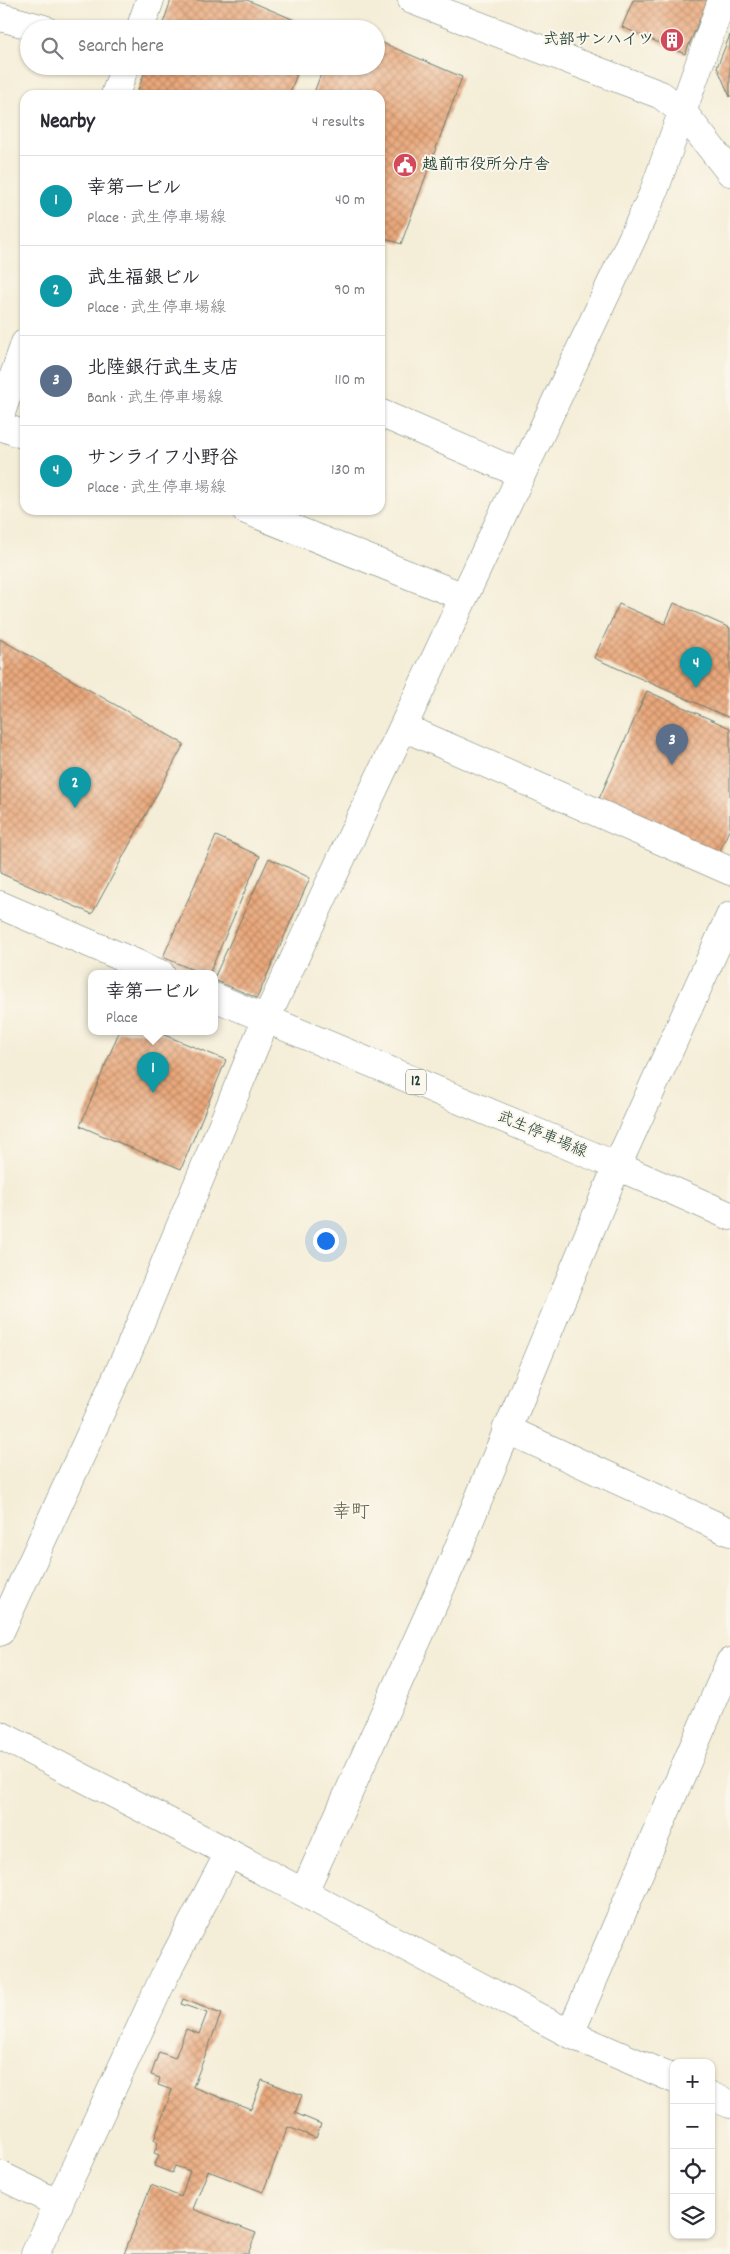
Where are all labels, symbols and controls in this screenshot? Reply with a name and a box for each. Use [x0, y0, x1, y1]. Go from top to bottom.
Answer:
search box [20, 20, 385, 75]
building icon: 式部サンハイツ [659, 27, 685, 53]
place label: 式部サンハイツ [543, 29, 654, 52]
icon: search [38, 34, 66, 62]
text: Search here [78, 34, 164, 61]
text: Nearby [40, 108, 95, 138]
text: 4 results [312, 111, 365, 134]
public building icon: 越前市役所分庁舎 [392, 152, 418, 178]
place label: 越前市役所分庁舎 [422, 154, 550, 177]
text: 幸第一ビル [87, 176, 182, 203]
text: 1 [54, 189, 58, 212]
text: 40 m [335, 189, 365, 212]
text: Place · 武生停車場線 [87, 207, 226, 230]
text: 武生福銀ビル [87, 266, 201, 293]
text: 2 [53, 279, 60, 302]
text: 90 m [334, 279, 365, 302]
text: Place · 武生停車場線 [87, 297, 226, 320]
text: 北陸銀行武生支店 [87, 356, 239, 383]
text: 3 [52, 369, 60, 392]
text: 110 m [335, 369, 365, 392]
text: Bank · 武生停車場線 [87, 387, 223, 410]
text: サンライフ小野谷 [87, 446, 239, 473]
text: 4 [53, 459, 59, 482]
text: 130 m [331, 459, 365, 482]
text: Place · 武生停車場線 [87, 477, 226, 500]
pin: 4 [680, 647, 712, 688]
pin: 3 [656, 724, 688, 765]
pin: 2 [59, 767, 91, 808]
popup [88, 970, 218, 1035]
text: 幸第一ビル [106, 980, 200, 1007]
text: Place [106, 1007, 138, 1030]
pin: 1 [137, 1052, 169, 1093]
road number: 12 [406, 1070, 426, 1094]
street label: 武生停車場線 [493, 1106, 591, 1164]
your location [313, 1228, 339, 1254]
district label: 幸町 [332, 1500, 370, 1527]
map controls [670, 2059, 715, 2239]
button: + [670, 2059, 715, 2104]
button: − [670, 2104, 715, 2149]
button: locate [670, 2149, 715, 2194]
button: layers [670, 2194, 715, 2239]

